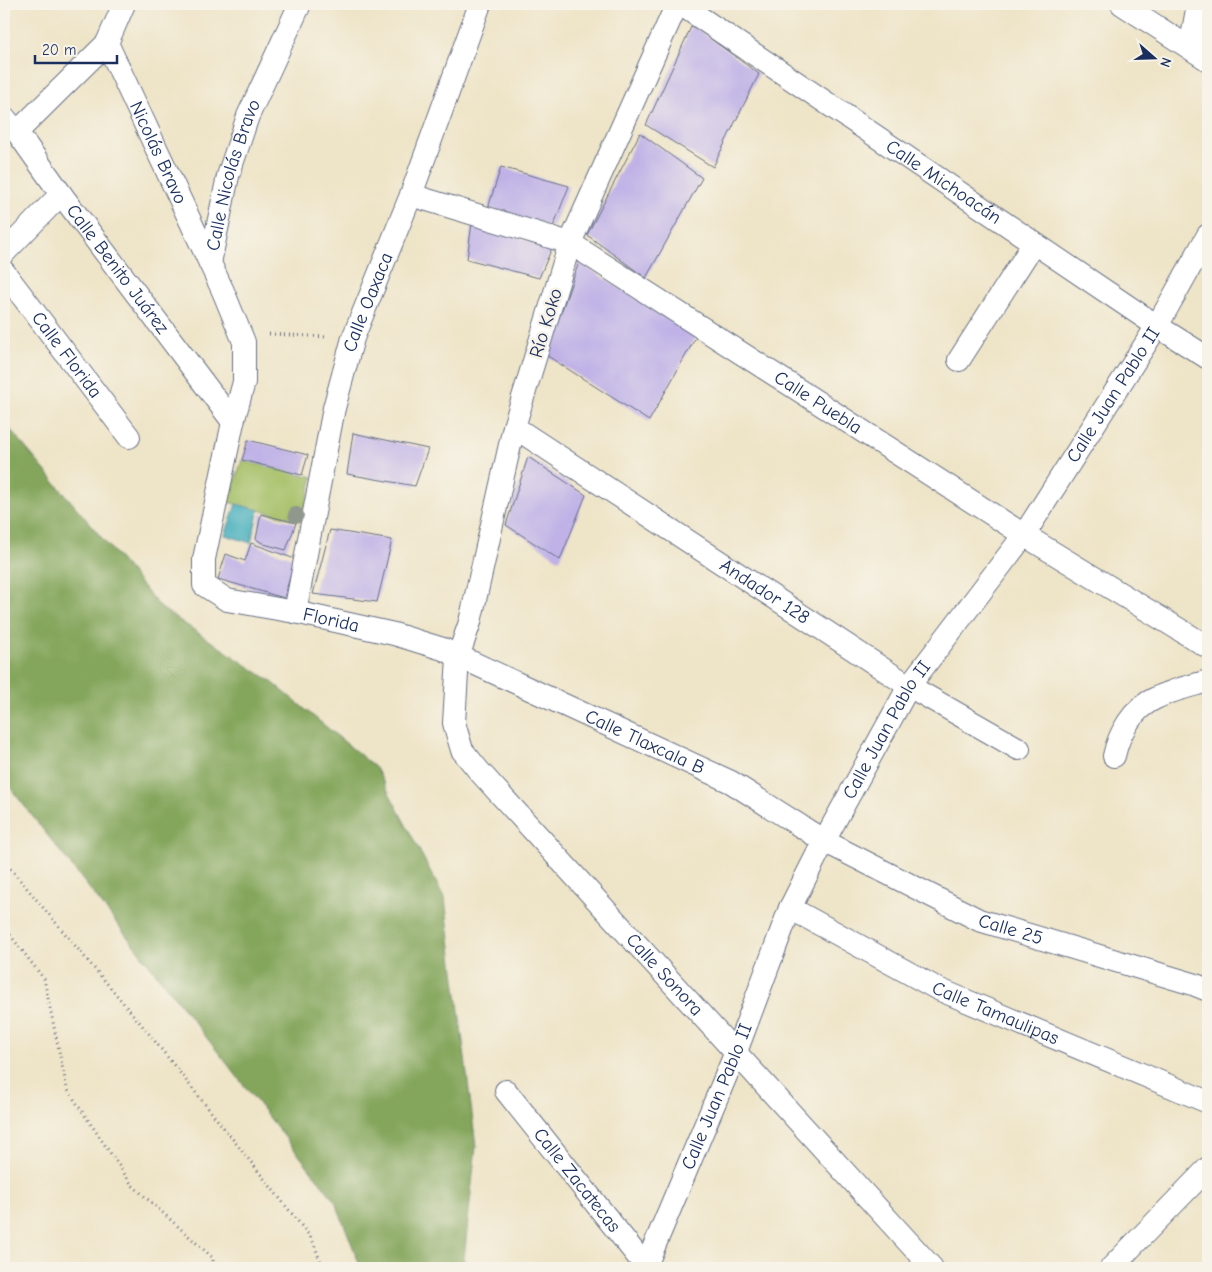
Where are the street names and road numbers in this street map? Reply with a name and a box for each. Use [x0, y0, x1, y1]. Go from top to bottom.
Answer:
street label: Calle Nicolás Bravo [202, 96, 265, 253]
street label: Nicolás Bravo [125, 98, 192, 207]
street label: Calle Michoacán [882, 135, 1006, 229]
street label: Calle Benito Juárez [62, 200, 174, 338]
street label: Calle Oaxaca [339, 249, 398, 354]
street label: Río Koko [525, 286, 567, 360]
street label: Calle Florida [27, 307, 107, 402]
street label: Calle Juan Pablo II [1062, 323, 1164, 467]
street label: Calle Puebla [770, 366, 866, 439]
street label: Andador 128 [716, 554, 814, 629]
street label: Florida [301, 603, 361, 637]
street label: Calle Juan Pablo II [838, 656, 935, 803]
street label: Calle Tlaxcala B [582, 705, 708, 779]
street label: Calle 25 [976, 909, 1045, 949]
street label: Calle Sonora [622, 929, 708, 1020]
street label: Calle Tamaulipas [929, 977, 1062, 1049]
street label: Calle Juan Pablo II [677, 1020, 757, 1173]
street label: Calle Zacatecas [529, 1124, 625, 1237]

